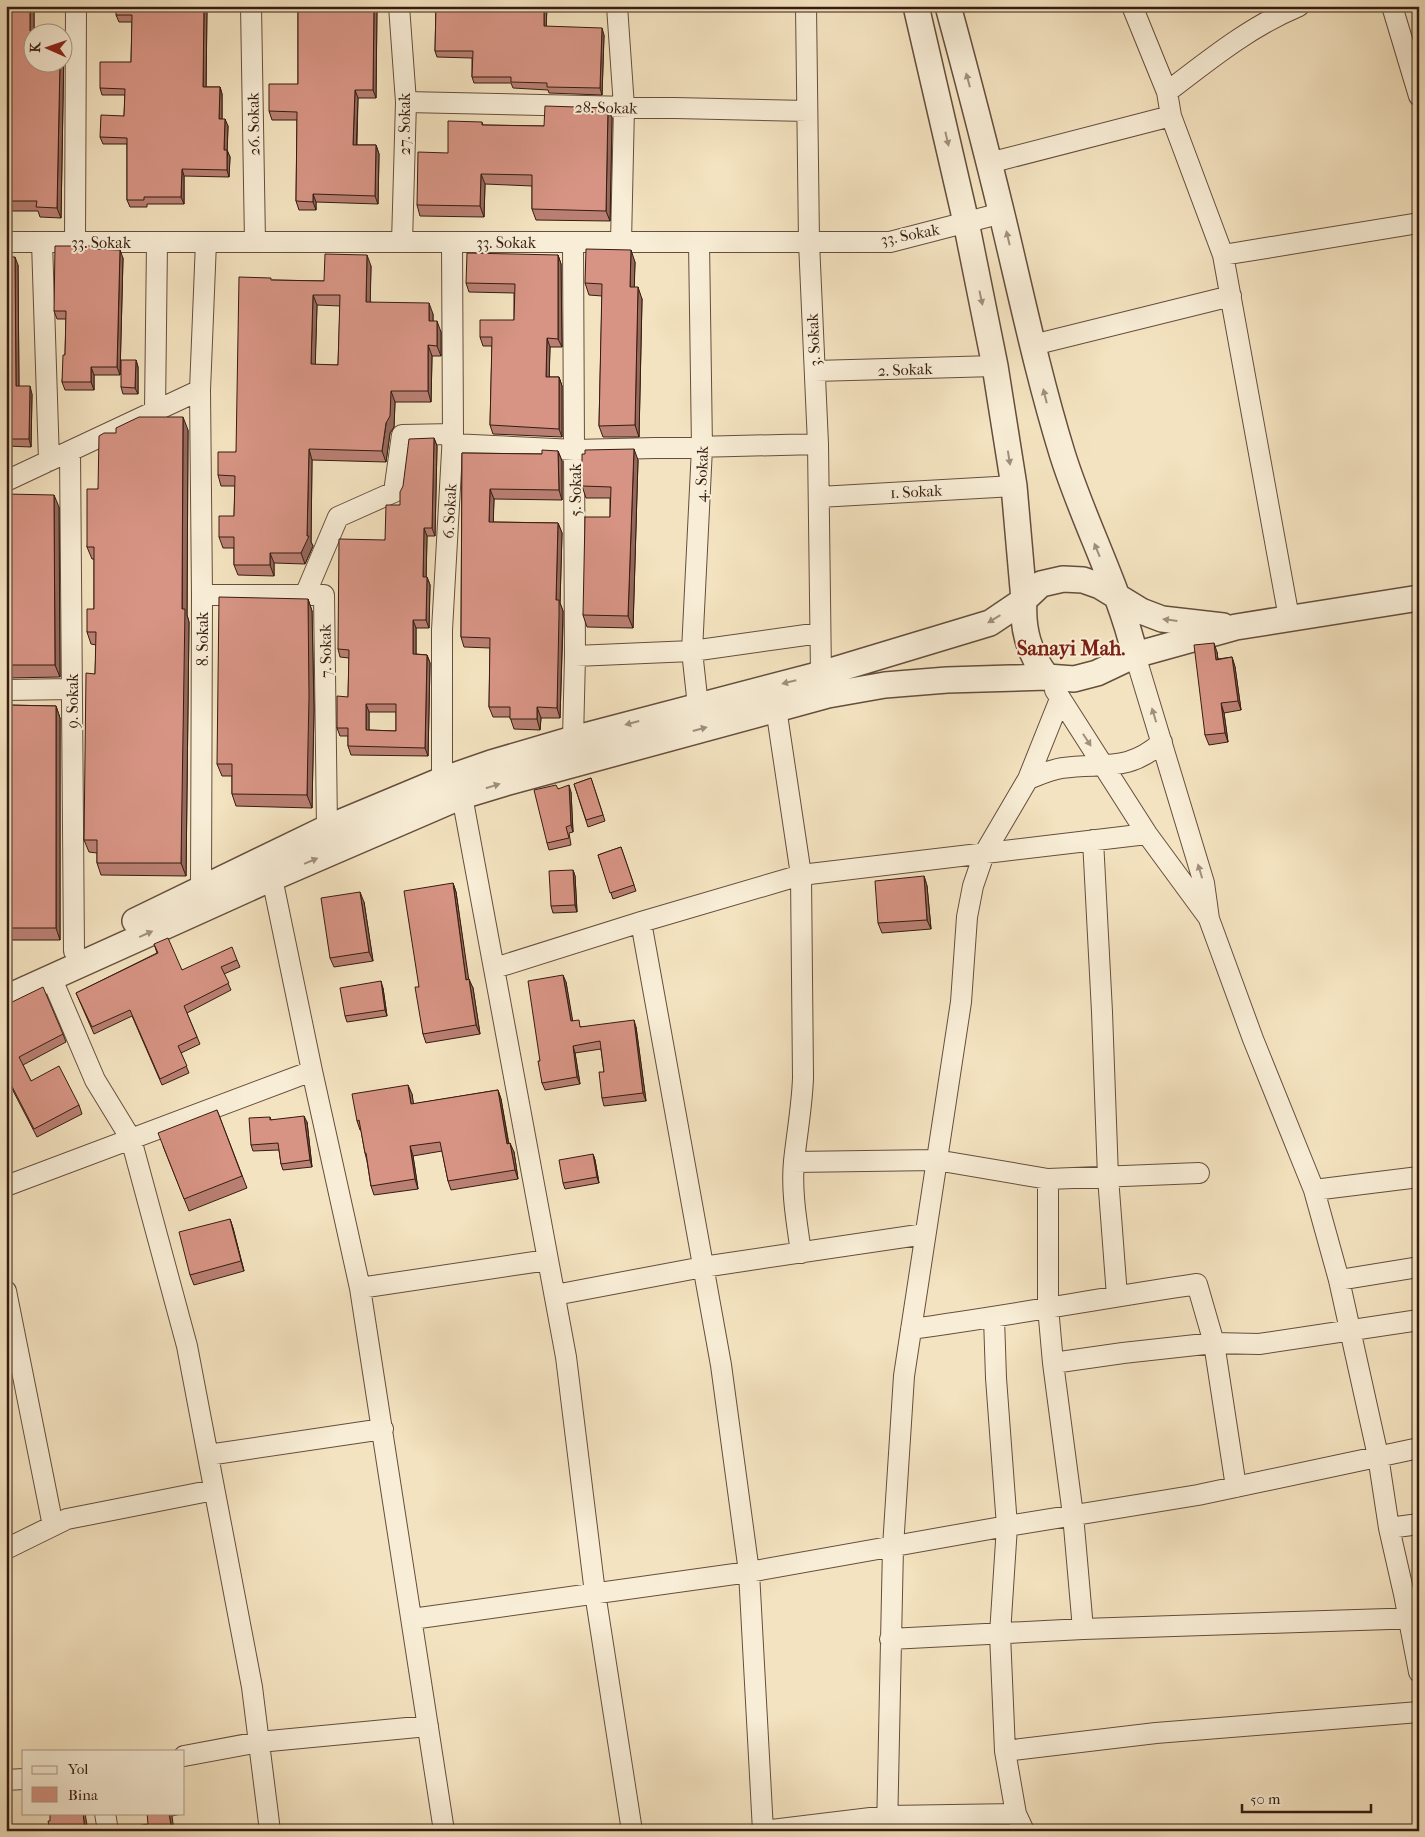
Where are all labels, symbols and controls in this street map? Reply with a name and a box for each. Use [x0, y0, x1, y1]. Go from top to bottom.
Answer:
north arrow [22, 22, 72, 72]
text: K [27, 41, 44, 53]
one-way arrow [964, 73, 972, 88]
street label: 26. Sokak [243, 91, 264, 156]
street label: 27. Sokak [395, 92, 414, 155]
street label: 28. Sokak [574, 97, 638, 118]
one-way arrow [943, 132, 951, 147]
street label: 33. Sokak [879, 219, 942, 250]
one-way arrow [1004, 230, 1012, 245]
street label: 33. Sokak [71, 233, 132, 252]
street label: 33. Sokak [476, 233, 537, 252]
one-way arrow [978, 290, 986, 306]
street label: 3. Sokak [803, 312, 824, 367]
street label: 2. Sokak [877, 359, 934, 380]
one-way arrow [1041, 388, 1049, 403]
street label: 4. Sokak [691, 445, 712, 503]
one-way arrow [1006, 450, 1014, 466]
street label: 5. Sokak [566, 462, 585, 517]
street label: 1. Sokak [889, 481, 943, 502]
street label: 6. Sokak [439, 482, 460, 539]
one-way arrow [1093, 543, 1101, 557]
street label: 8. Sokak [193, 611, 212, 666]
one-way arrow [988, 615, 1001, 624]
one-way arrow [1162, 616, 1178, 624]
street label: 7. Sokak [316, 623, 335, 678]
district label: Sanayi Mah. [1017, 636, 1125, 660]
street label: 9. Sokak [63, 673, 82, 729]
one-way arrow [782, 679, 797, 687]
one-way arrow [1149, 707, 1157, 722]
one-way arrow [625, 719, 640, 727]
one-way arrow [693, 724, 708, 732]
one-way arrow [1082, 733, 1092, 746]
one-way arrow [486, 782, 501, 790]
one-way arrow [304, 857, 318, 865]
one-way arrow [1196, 863, 1204, 878]
one-way arrow [139, 930, 153, 938]
legend [22, 1750, 185, 1814]
text: Yol [67, 1760, 88, 1778]
scale bar [1242, 1782, 1371, 1814]
text: Bina [68, 1786, 99, 1804]
text: 50 m [1250, 1790, 1281, 1808]

